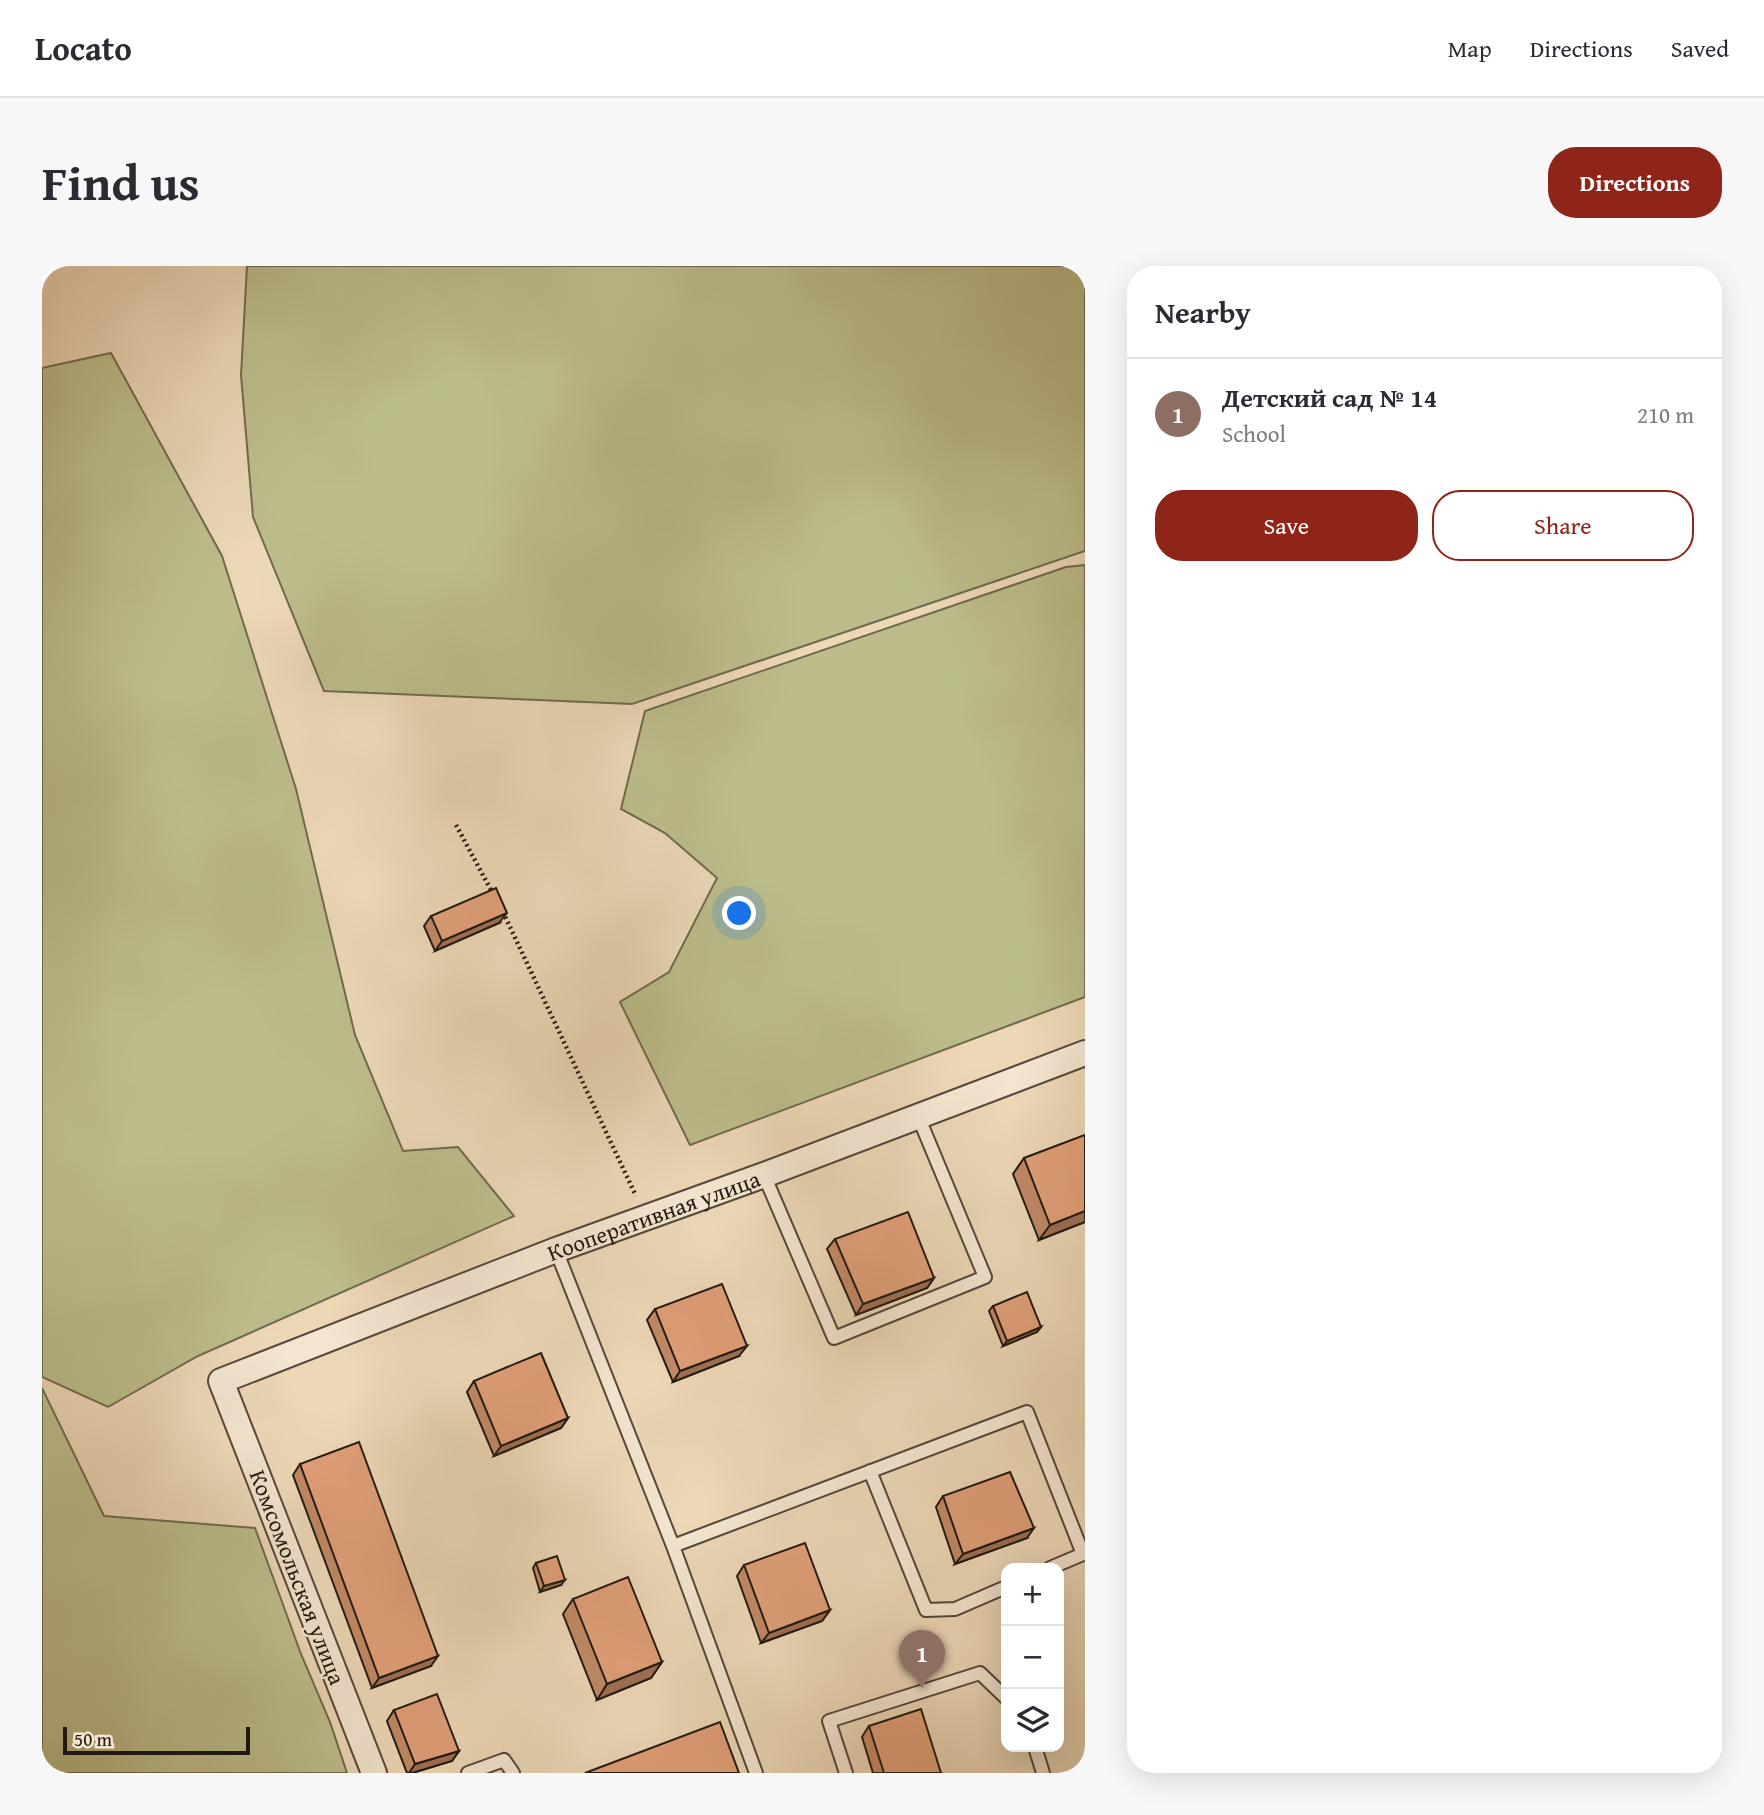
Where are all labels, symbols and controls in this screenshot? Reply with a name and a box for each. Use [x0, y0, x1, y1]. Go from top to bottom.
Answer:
text: Locato [35, 24, 132, 72]
text: Map [1448, 31, 1492, 66]
text: Directions [1530, 31, 1633, 66]
text: Saved [1671, 31, 1729, 66]
text: Find us [42, 146, 200, 218]
button: Directions [1548, 147, 1722, 218]
text: Nearby [1155, 290, 1251, 334]
text: Детский сад № 14 [1222, 378, 1437, 417]
text: 1 [1172, 398, 1184, 431]
text: 210 m [1637, 398, 1694, 431]
text: School [1222, 417, 1286, 450]
button: Save [1155, 490, 1418, 561]
button: Share [1432, 490, 1694, 561]
your location [722, 896, 756, 930]
street label: Кооперативная улица [542, 1161, 764, 1268]
street label: Комсомольская улица [242, 1465, 354, 1689]
map controls [1001, 1563, 1064, 1752]
button: + [1001, 1563, 1064, 1626]
button: − [1001, 1626, 1064, 1689]
pin: 1 [899, 1630, 945, 1688]
button: layers [1001, 1689, 1064, 1752]
scale bar [63, 1724, 250, 1756]
text: 50 m [74, 1725, 112, 1753]

